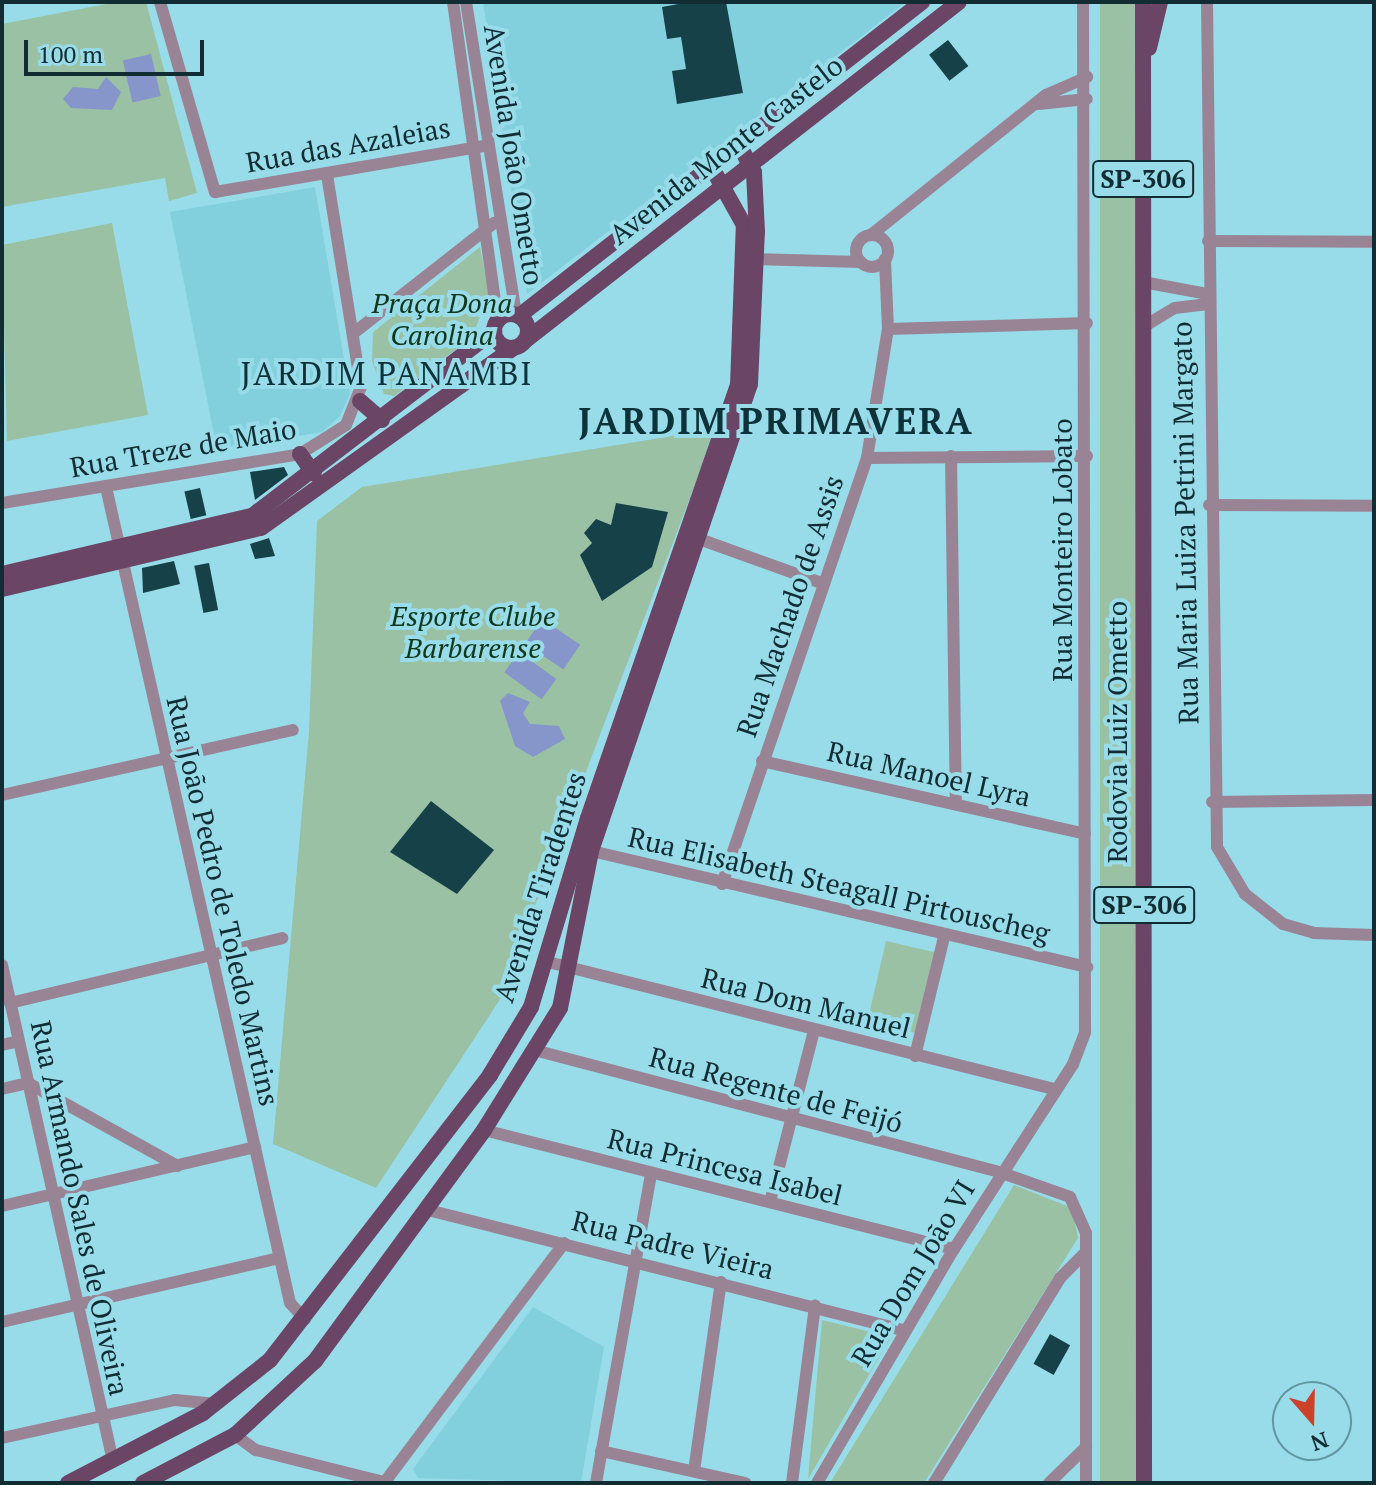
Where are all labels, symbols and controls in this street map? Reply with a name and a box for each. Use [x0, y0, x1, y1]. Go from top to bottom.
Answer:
street label: Avenida João Ometto [477, 22, 551, 288]
scale bar [28, 24, 208, 74]
text: 100 m [38, 38, 103, 70]
street label: Avenida Monte Castelo [603, 48, 849, 252]
street label: Rua das Azaleias [243, 110, 453, 180]
road number: SP-306 [1091, 157, 1195, 201]
park label: Praça Dona Carolina [372, 286, 512, 352]
street label: Rua Maria Luiza Petrini Margato [1165, 321, 1205, 725]
district label: JARDIM PANAMBI [240, 354, 534, 392]
district label: JARDIM PRIMAVERA [578, 399, 974, 443]
street label: Rua Treze de Maio [67, 412, 299, 484]
street label: Rua Monteiro Lobato [1045, 418, 1079, 682]
street label: Rua Machado de Assis [729, 470, 851, 742]
park label: Esporte Clube Barbarense [390, 599, 556, 665]
street label: Rodovia Luiz Ometto [1100, 601, 1134, 863]
street label: Rua João Pedro de Toledo Martins [159, 693, 287, 1109]
street label: Rua Manoel Lyra [824, 734, 1034, 814]
street label: Avenida Tiradentes [487, 768, 593, 1006]
street label: Rua Elisabeth Steagall Pirtouscheg [625, 820, 1053, 950]
road number: SP-306 [1092, 883, 1196, 927]
street label: Rua Dom Manuel [698, 961, 914, 1045]
street label: Rua Armando Sales de Oliveira [24, 1017, 136, 1399]
street label: Rua Regente de Feijó [646, 1040, 906, 1140]
street label: Rua Princesa Isabel [604, 1122, 846, 1212]
street label: Rua Dom João VI [844, 1174, 982, 1372]
street label: Rua Padre Vieira [568, 1204, 778, 1286]
north arrow [1272, 1381, 1352, 1461]
text: N [1307, 1426, 1332, 1459]

